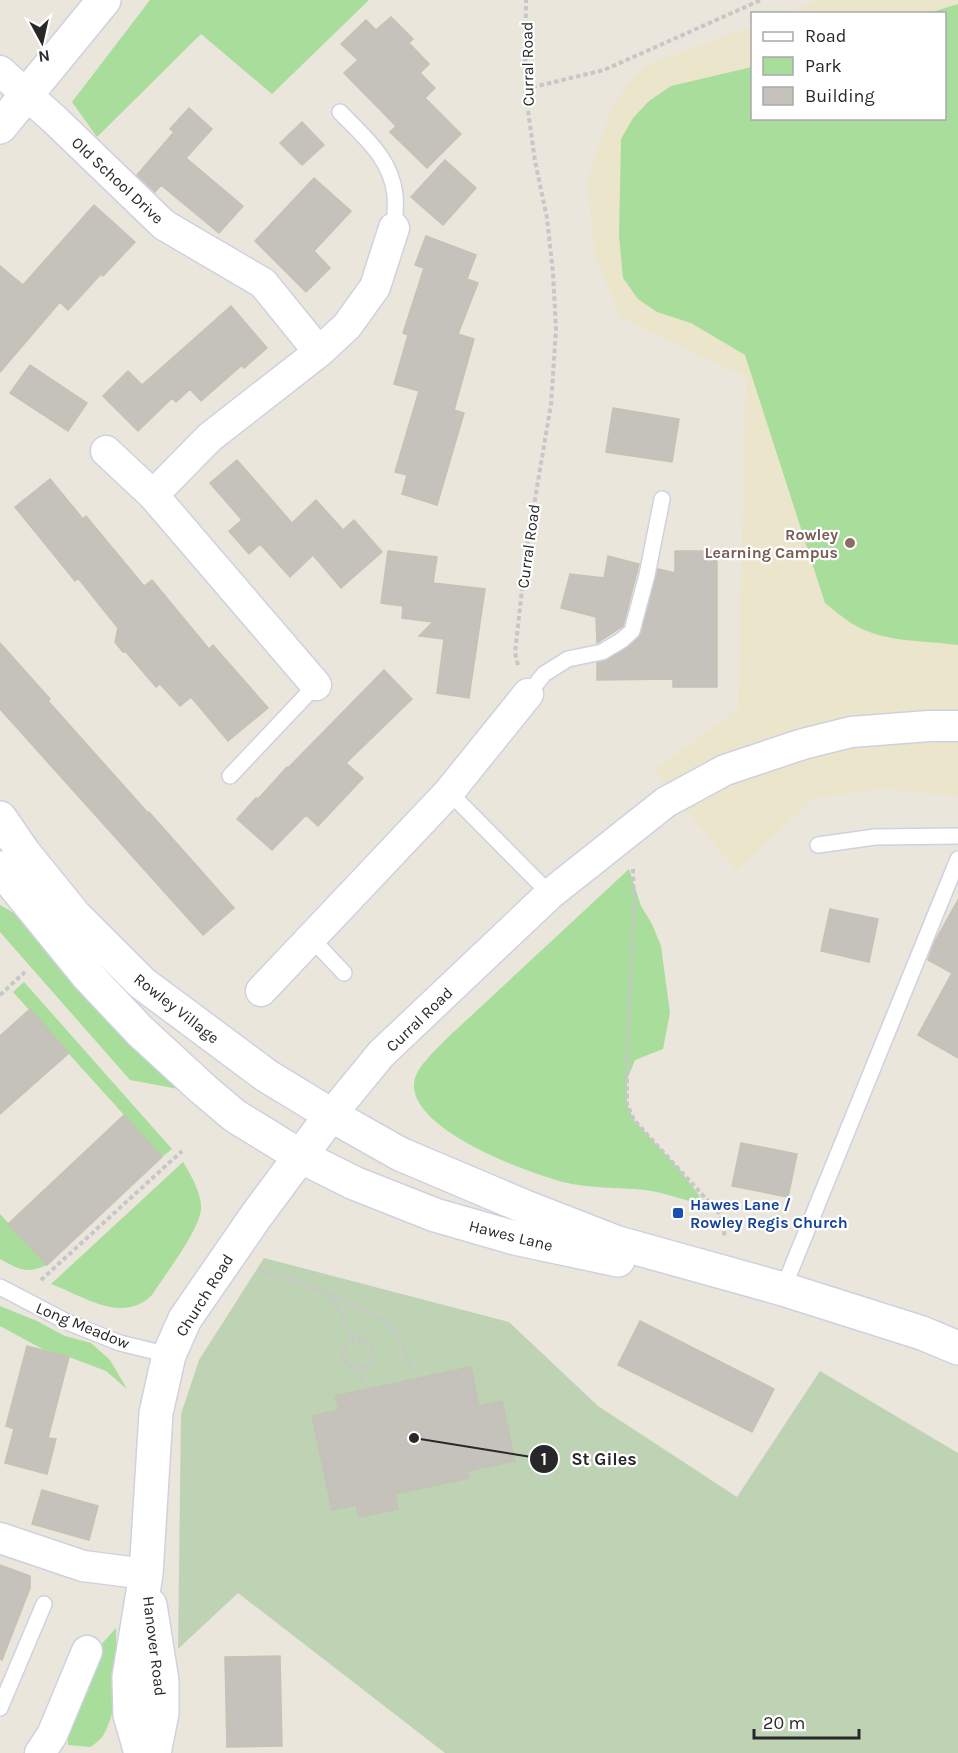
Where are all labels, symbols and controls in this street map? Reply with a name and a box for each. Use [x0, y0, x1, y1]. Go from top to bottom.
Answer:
north arrow [12, 12, 72, 72]
legend [751, 12, 946, 120]
street label: Curral Road [517, 21, 538, 107]
text: Road [805, 25, 846, 47]
text: N [37, 46, 51, 67]
text: Park [805, 55, 842, 77]
text: Building [805, 85, 875, 107]
street label: Old School Drive [68, 133, 168, 228]
street label: Curral Road [513, 503, 544, 589]
place label: Rowley Learning Campus [705, 525, 838, 562]
marker: Rowley Learning Campus [843, 536, 857, 550]
street label: Rowley Village [130, 969, 223, 1048]
street label: Curral Road [382, 983, 457, 1056]
place label: Hawes Lane / Rowley Regis Church [690, 1195, 848, 1232]
marker: Hawes Lane / Rowley Regis Church [671, 1206, 685, 1220]
street label: Hawes Lane [467, 1216, 555, 1255]
street label: Church Road [172, 1251, 237, 1340]
street label: Long Meadow [33, 1298, 133, 1353]
callout: St Giles [529, 1441, 649, 1477]
text: 1 [541, 1448, 547, 1470]
text: St Giles [571, 1448, 637, 1470]
street label: Hanover Road [139, 1595, 170, 1697]
scale bar [754, 1702, 859, 1740]
text: 20 m [763, 1712, 805, 1734]

